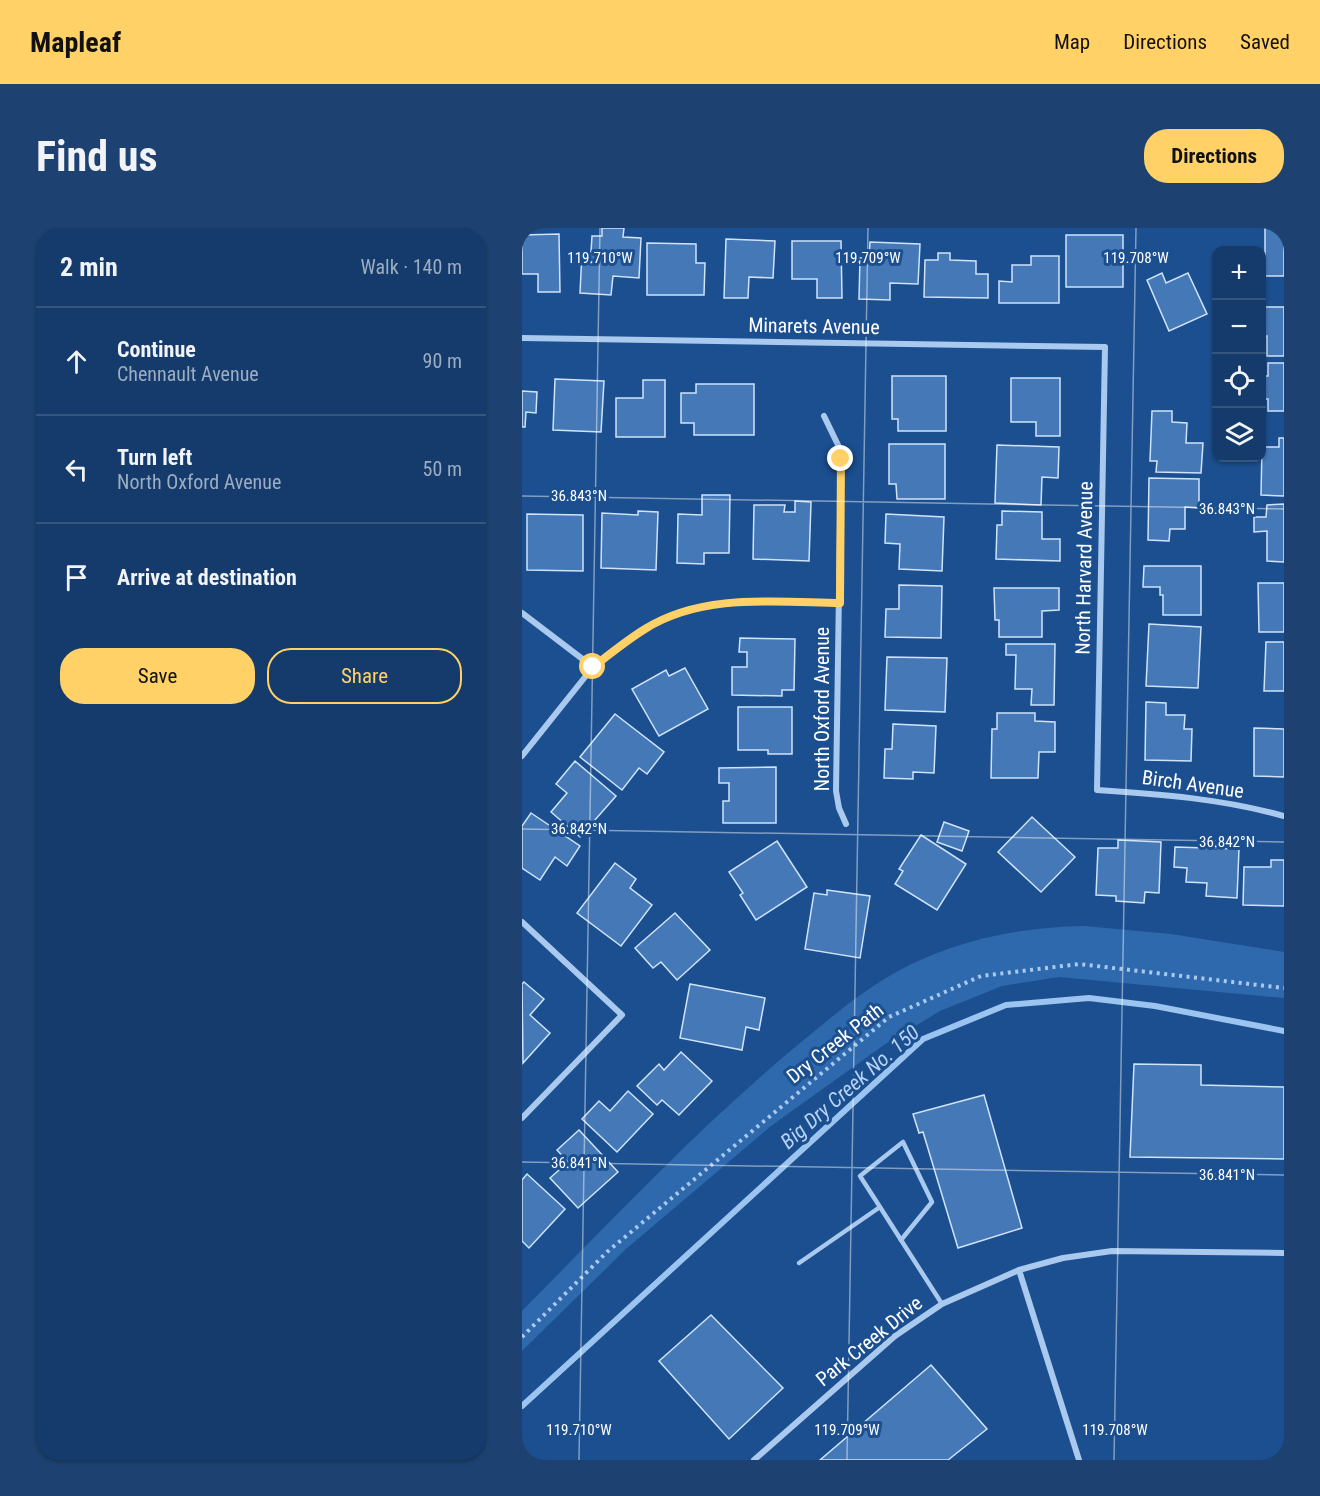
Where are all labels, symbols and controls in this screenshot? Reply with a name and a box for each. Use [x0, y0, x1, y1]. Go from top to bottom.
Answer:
text: Mapleaf [30, 26, 121, 59]
text: Map [1054, 30, 1090, 54]
text: Directions [1123, 30, 1207, 54]
text: Saved [1240, 30, 1290, 54]
button: Directions [1144, 129, 1284, 183]
text: Find us [36, 132, 157, 181]
map controls [1212, 246, 1266, 462]
button: + [1212, 246, 1266, 300]
text: 119.710°W [567, 249, 633, 267]
text: 119.709°W [835, 249, 901, 267]
text: 119.708°W [1103, 249, 1169, 267]
text: 2 min [60, 252, 118, 282]
text: Walk · 140 m [361, 255, 462, 279]
button: − [1212, 300, 1266, 354]
street label: Minarets Avenue [748, 313, 880, 339]
text: Continue [117, 337, 196, 362]
icon: ahead [60, 345, 93, 378]
text: 90 m [423, 349, 462, 373]
button: locate [1212, 354, 1266, 408]
text: Chennault Avenue [117, 362, 259, 386]
button: layers [1212, 408, 1266, 462]
text: Turn left [117, 445, 192, 470]
route end [827, 445, 853, 471]
icon: left [60, 453, 93, 486]
text: 50 m [423, 457, 462, 481]
text: North Oxford Avenue [117, 470, 281, 494]
street label: North Harvard Avenue [1070, 481, 1098, 655]
text: 36.843°N [551, 487, 607, 505]
text: 36.843°N [1199, 500, 1255, 518]
icon: arrive [60, 561, 93, 594]
text: Arrive at destination [117, 565, 297, 590]
street label: North Oxford Avenue [810, 627, 834, 791]
button: Save [60, 648, 255, 704]
button: Share [267, 648, 462, 704]
route start [579, 653, 605, 679]
street label: Birch Avenue [1141, 765, 1245, 803]
text: 36.842°N [551, 820, 607, 838]
text: 36.842°N [1199, 833, 1255, 851]
street label: Dry Creek Path [782, 998, 888, 1088]
water label: Big Dry Creek No. 150 [776, 1020, 924, 1154]
text: 36.841°N [551, 1154, 607, 1172]
text: 36.841°N [1199, 1166, 1255, 1184]
street label: Park Creek Drive [811, 1291, 927, 1391]
text: 119.710°W [546, 1421, 612, 1439]
text: 119.709°W [814, 1421, 880, 1439]
text: 119.708°W [1082, 1421, 1148, 1439]

